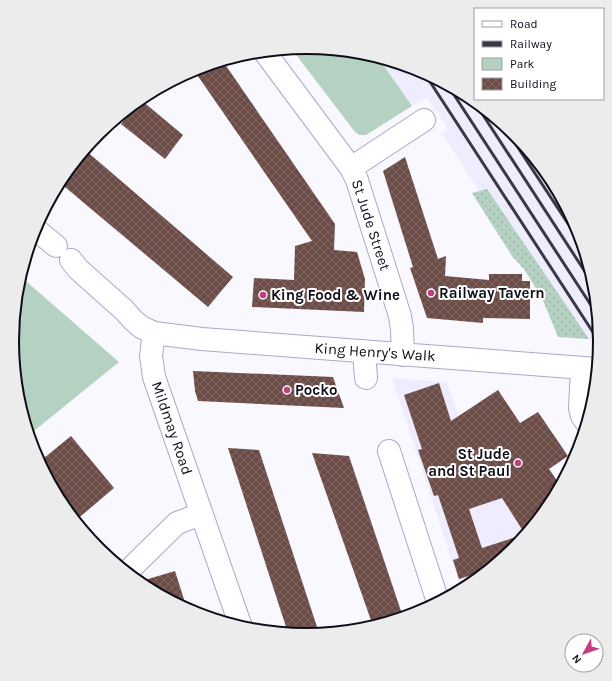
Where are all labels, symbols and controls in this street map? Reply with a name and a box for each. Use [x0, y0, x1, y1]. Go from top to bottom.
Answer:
legend [474, 8, 604, 100]
text: Road [510, 17, 538, 31]
text: Railway [510, 37, 552, 51]
text: Park [510, 57, 535, 71]
text: Building [510, 77, 557, 91]
street label: St Jude Street [348, 177, 394, 273]
place label: Railway Tavern [439, 284, 545, 302]
place label: King Food & Wine [271, 286, 400, 304]
marker: Railway Tavern [426, 288, 436, 298]
marker: King Food & Wine [258, 290, 268, 300]
street label: King Henry's Walk [314, 339, 436, 365]
street label: Mildmay Road [148, 379, 196, 477]
place label: Pocko [295, 381, 338, 399]
marker: Pocko [282, 385, 292, 395]
place label: St Jude and St Paul [428, 445, 510, 480]
marker: St Jude and St Paul [513, 458, 523, 468]
north arrow [564, 633, 604, 673]
text: N [569, 652, 584, 666]

